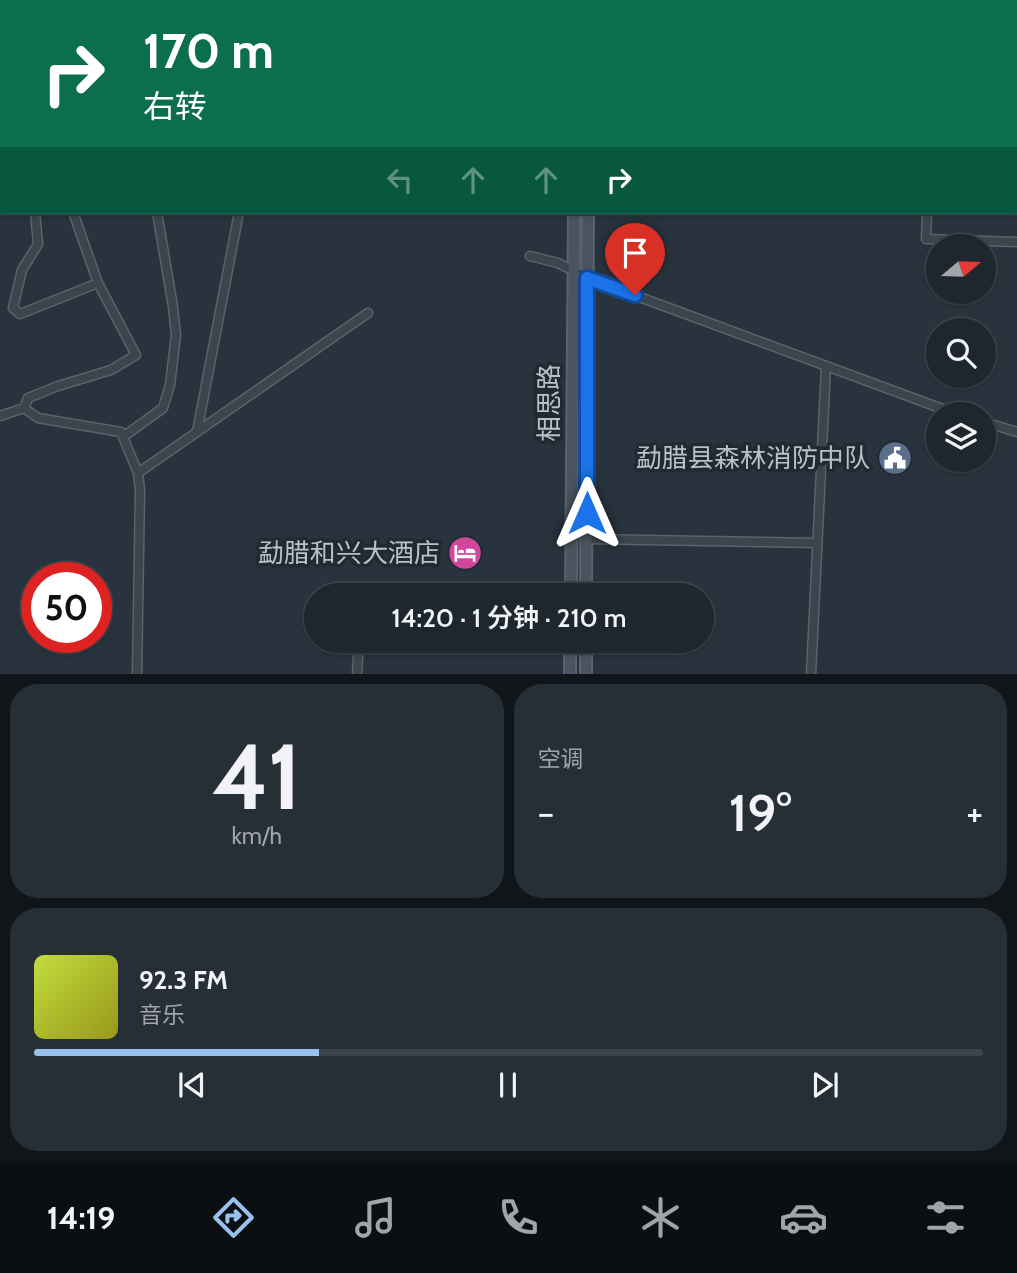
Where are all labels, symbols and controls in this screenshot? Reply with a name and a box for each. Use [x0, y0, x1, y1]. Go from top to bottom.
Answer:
text: 170 m [143, 21, 274, 80]
icon: right [28, 28, 119, 119]
text: 右转 [143, 87, 207, 126]
icon: left [381, 161, 419, 199]
icon: ahead [454, 161, 492, 199]
icon: ahead [527, 161, 565, 199]
icon: right [600, 161, 638, 199]
pin [605, 223, 665, 295]
icon: arrive [616, 234, 654, 272]
north arrow [926, 234, 996, 304]
map controls [926, 234, 996, 472]
button: search [926, 318, 996, 388]
street label: 相思路 [533, 364, 565, 442]
button: layers [926, 402, 996, 472]
public building icon: 勐腊县森林消防中队 [876, 439, 914, 477]
place label: 勐腊县森林消防中队 [636, 442, 870, 474]
position arrow [550, 476, 624, 550]
hotel icon: 勐腊和兴大酒店 [446, 534, 484, 572]
place label: 勐腊和兴大酒店 [258, 537, 440, 569]
speed limit sign: 50 [21, 562, 112, 653]
text: 14:20 · 1 分钟 · 210 m [392, 602, 626, 634]
text: 41 [212, 721, 301, 832]
text: 空调 [538, 745, 584, 773]
text: 19° [729, 781, 792, 844]
text: − [538, 789, 554, 836]
text: + [966, 789, 983, 836]
text: km/h [232, 822, 282, 850]
text: 92.3 FM [139, 964, 228, 996]
text: 音乐 [139, 1001, 185, 1029]
icon: previous [173, 1066, 211, 1104]
icon: pause [489, 1066, 527, 1104]
icon: next [806, 1066, 844, 1104]
icon: directions [209, 1193, 258, 1242]
icon: music [351, 1193, 400, 1242]
icon: phone [494, 1193, 543, 1242]
icon: climate [636, 1193, 685, 1242]
icon: car [779, 1193, 828, 1242]
icon: filters [921, 1193, 970, 1242]
text: 14:19 [47, 1198, 115, 1237]

